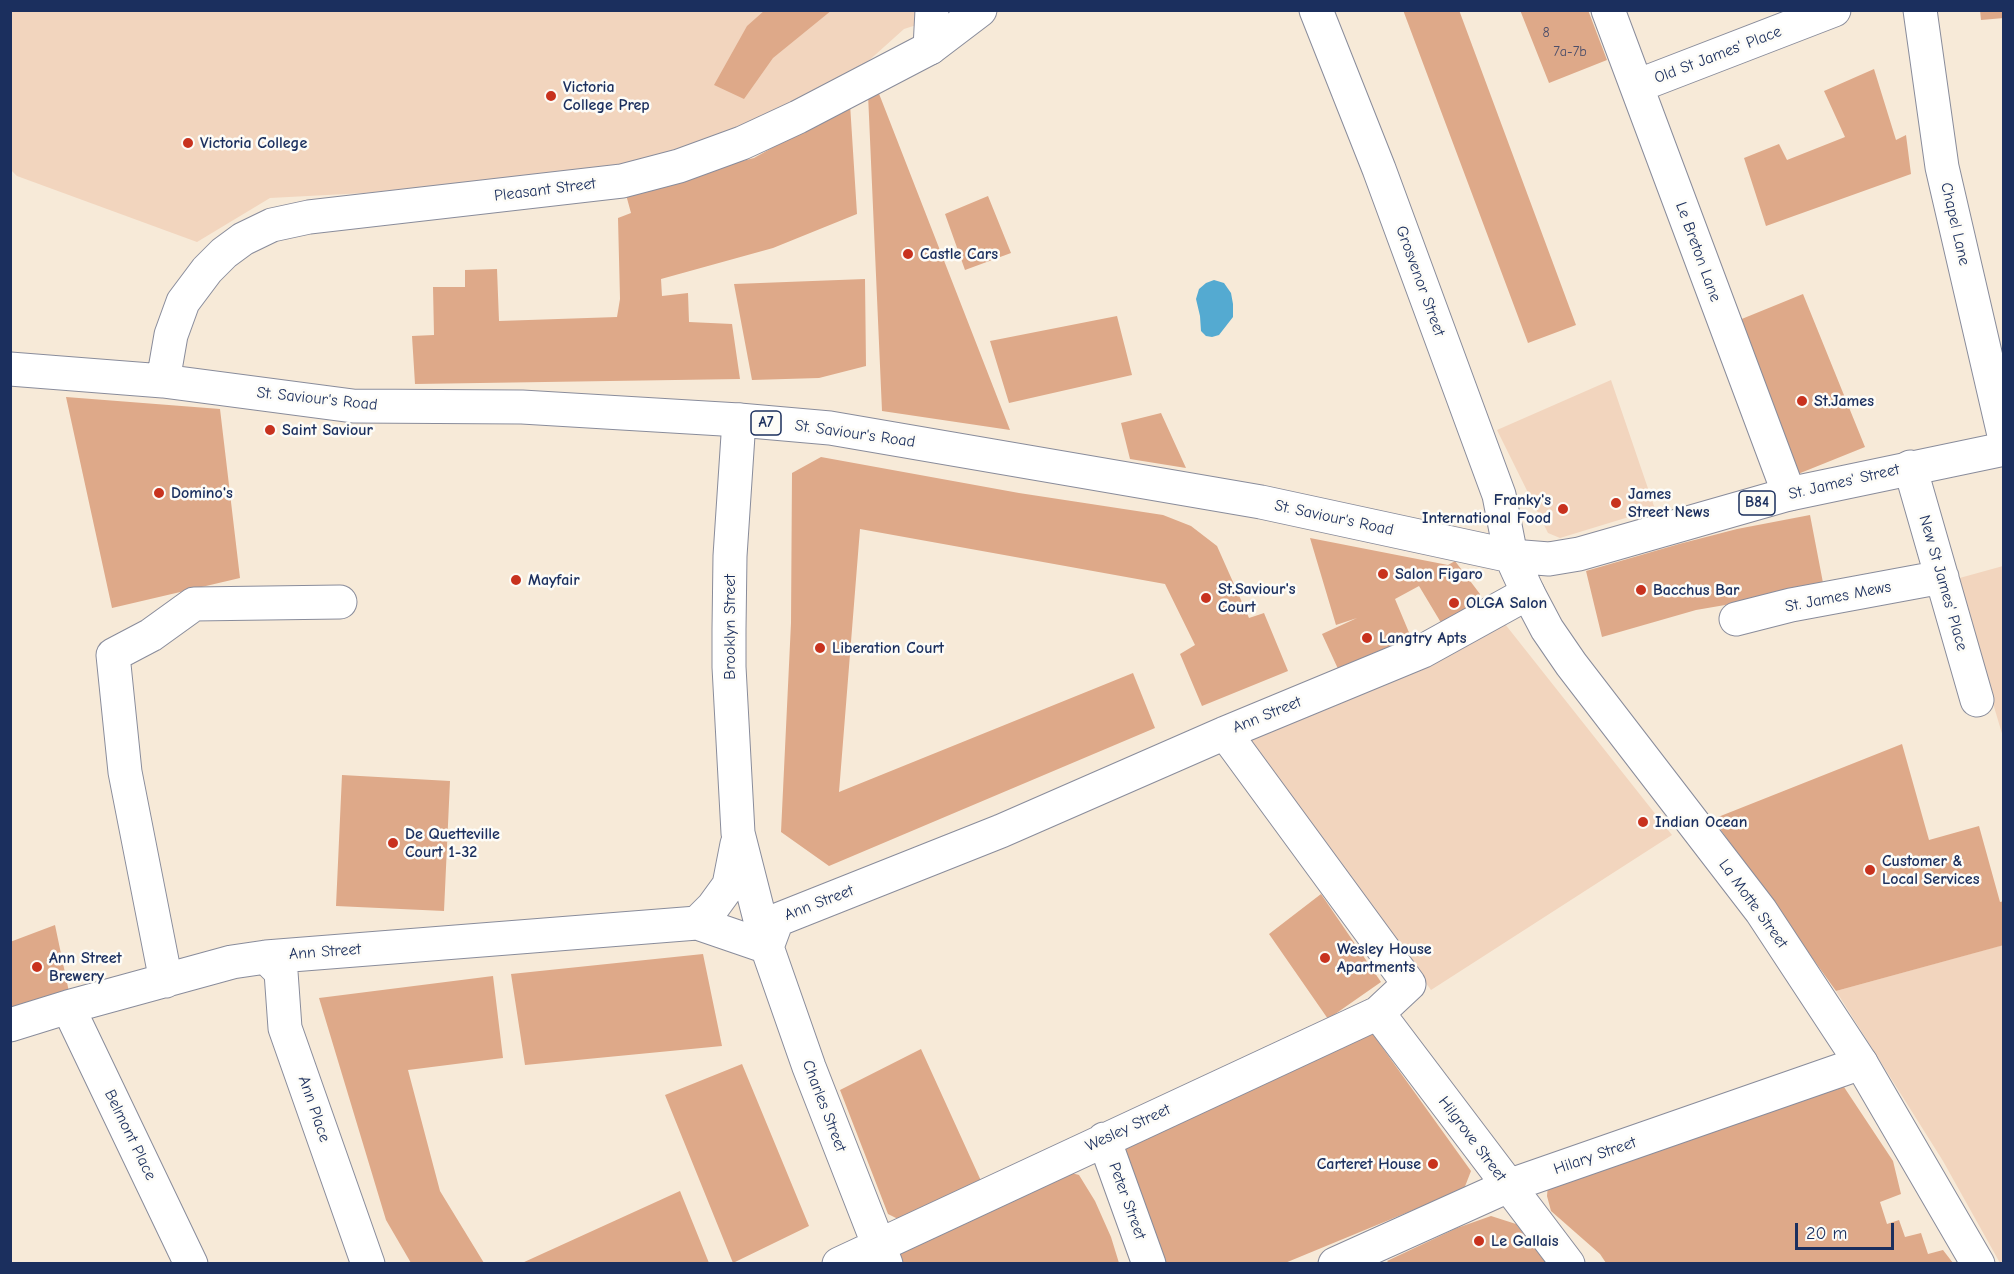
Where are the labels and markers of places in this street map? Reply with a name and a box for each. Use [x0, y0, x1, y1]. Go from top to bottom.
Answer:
place label: Victoria College Prep [563, 77, 650, 115]
marker: Victoria College Prep [544, 89, 558, 103]
place label: Victoria College [200, 133, 307, 153]
marker: Victoria College [181, 136, 195, 150]
place label: Castle Cars [920, 244, 998, 264]
marker: Castle Cars [901, 247, 915, 261]
place label: St.James [1814, 391, 1874, 411]
marker: St.James [1795, 394, 1809, 408]
place label: Saint Saviour [282, 420, 373, 440]
marker: Saint Saviour [263, 423, 277, 437]
place label: Domino's [171, 483, 233, 503]
place label: James Street News [1628, 484, 1710, 522]
marker: Domino's [152, 486, 166, 500]
place label: Franky's International Food [1422, 490, 1551, 528]
marker: James Street News [1609, 496, 1623, 510]
marker: Franky's International Food [1556, 502, 1570, 516]
place label: Salon Figaro [1395, 564, 1483, 584]
marker: Salon Figaro [1376, 567, 1390, 581]
place label: Mayfair [528, 570, 580, 590]
marker: Mayfair [509, 573, 523, 587]
place label: St.Saviour's Court [1218, 579, 1296, 617]
place label: Bacchus Bar [1653, 580, 1740, 600]
marker: Bacchus Bar [1634, 583, 1648, 597]
marker: St.Saviour's Court [1199, 591, 1213, 605]
place label: OLGA Salon [1466, 593, 1547, 613]
marker: OLGA Salon [1447, 596, 1461, 610]
place label: Langtry Apts [1379, 628, 1467, 648]
marker: Langtry Apts [1360, 631, 1374, 645]
place label: Liberation Court [832, 638, 944, 658]
marker: Liberation Court [813, 641, 827, 655]
place label: Indian Ocean [1655, 812, 1747, 832]
marker: Indian Ocean [1636, 815, 1650, 829]
place label: De Quetteville Court 1-32 [405, 824, 500, 862]
marker: De Quetteville Court 1-32 [386, 836, 400, 850]
place label: Customer & Local Services [1882, 851, 1980, 889]
marker: Customer & Local Services [1863, 863, 1877, 877]
place label: Wesley House Apartments [1337, 939, 1432, 977]
place label: Ann Street Brewery [49, 948, 122, 986]
marker: Wesley House Apartments [1318, 951, 1332, 965]
marker: Ann Street Brewery [30, 960, 44, 974]
place label: Carteret House [1317, 1154, 1421, 1174]
marker: Carteret House [1426, 1157, 1440, 1171]
place label: Le Gallais [1491, 1231, 1559, 1251]
marker: Le Gallais [1472, 1234, 1486, 1248]

